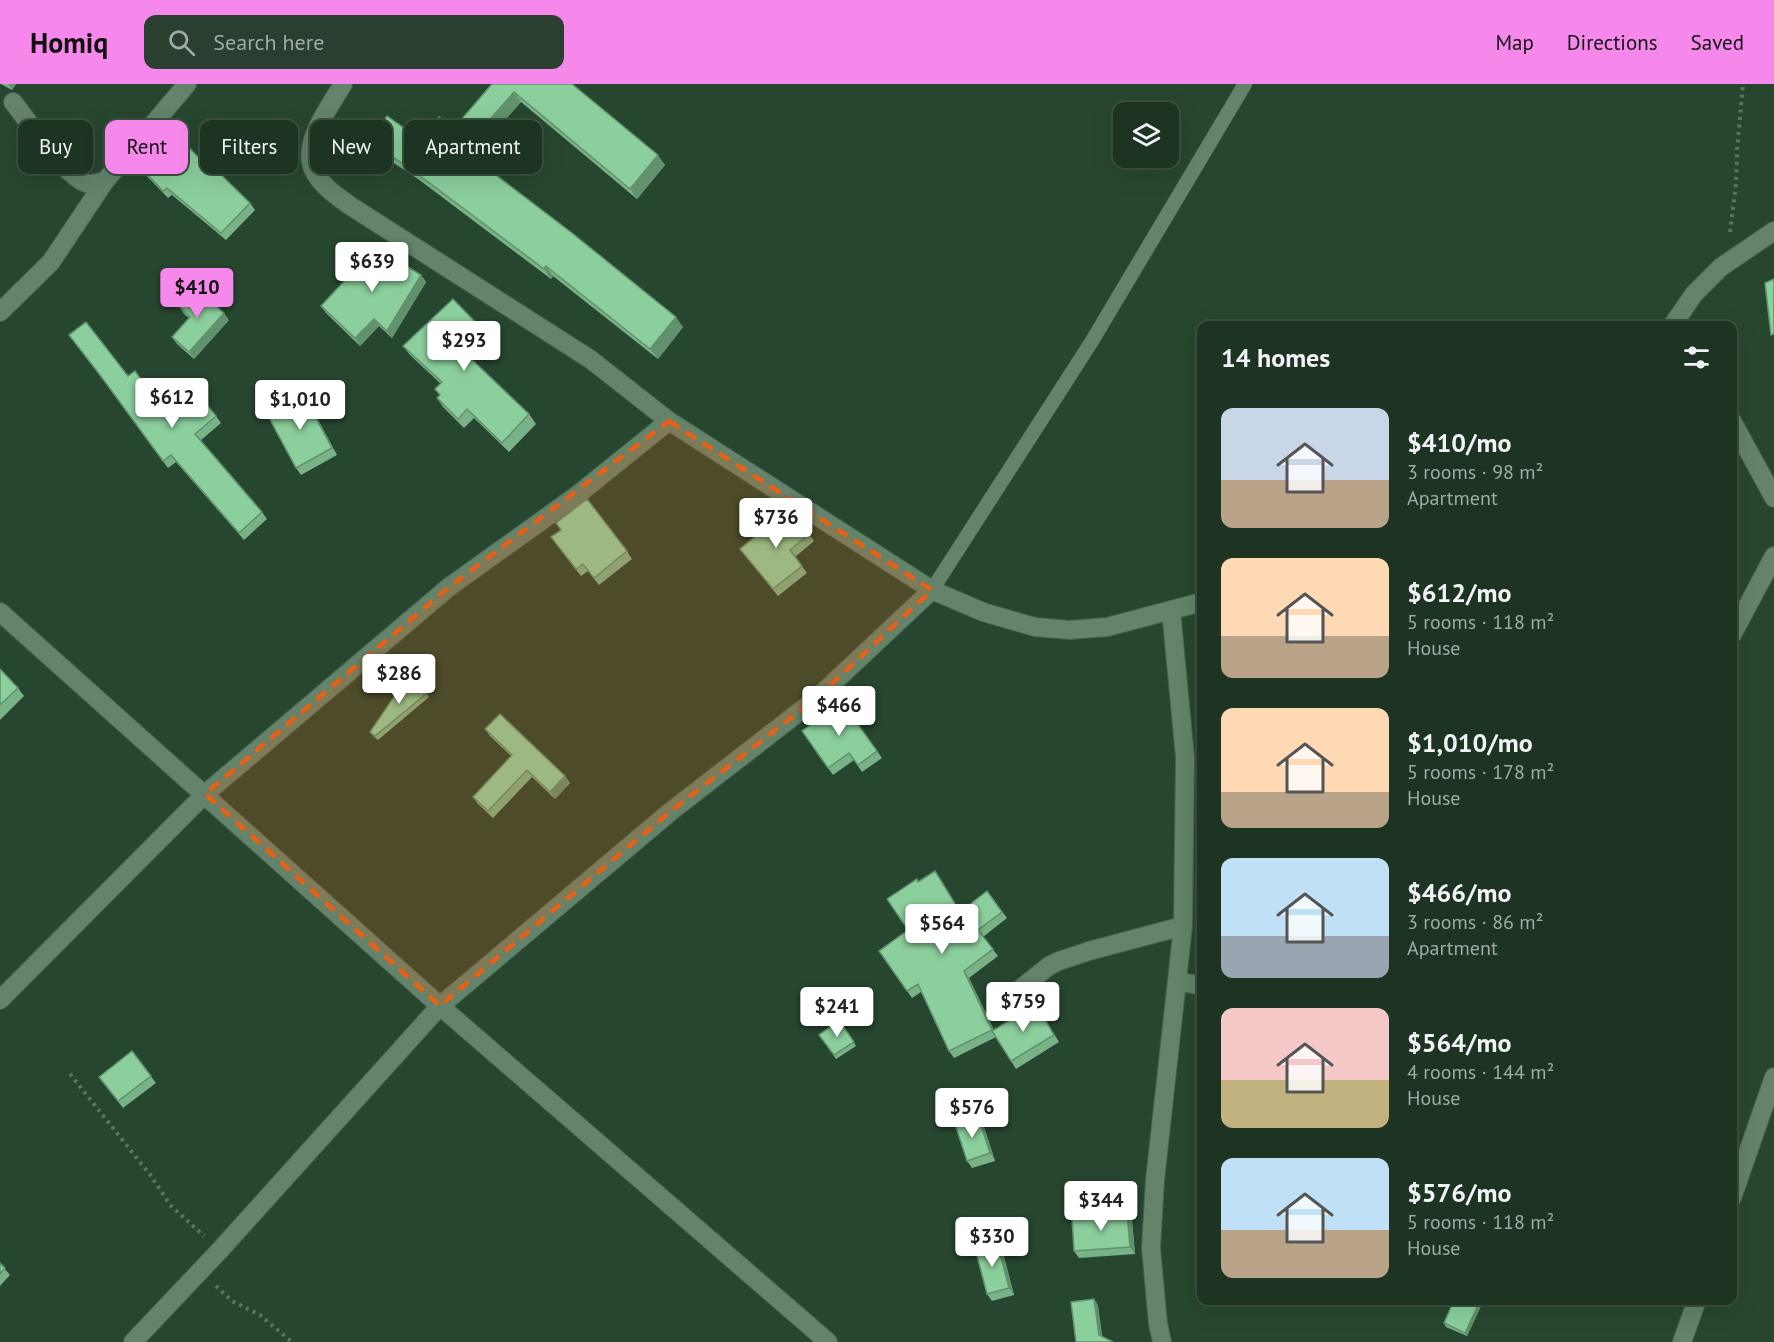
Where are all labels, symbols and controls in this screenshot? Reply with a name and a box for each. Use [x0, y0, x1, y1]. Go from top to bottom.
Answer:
search box [144, 15, 564, 69]
text: Homiq [30, 24, 108, 61]
icon: search [165, 26, 198, 59]
text: Search here [213, 28, 324, 56]
text: Map [1495, 29, 1534, 56]
text: Directions [1567, 29, 1658, 56]
text: Saved [1691, 29, 1744, 56]
map controls [1113, 102, 1179, 168]
button: layers [1113, 102, 1179, 168]
chip: Buy [18, 120, 93, 174]
chip: Rent [105, 120, 188, 174]
chip: Filters [200, 120, 298, 174]
chip: New [310, 120, 392, 174]
chip: Apartment [404, 120, 542, 174]
pin: $639 [336, 242, 408, 293]
text: $639 [349, 248, 395, 274]
pin: $410 [161, 268, 233, 319]
text: $410 [174, 274, 220, 300]
pin: $293 [428, 321, 500, 372]
text: $293 [441, 327, 487, 353]
text: 14 homes [1221, 341, 1330, 374]
icon: filters [1680, 341, 1713, 374]
pin: $612 [136, 378, 208, 429]
pin: $1,010 [251, 380, 349, 431]
text: $612 [149, 384, 195, 410]
text: $1,010 [269, 386, 331, 412]
text: $410/mo [1407, 426, 1511, 459]
icon: home [1269, 432, 1341, 504]
text: 3 rooms · 98 m² [1407, 459, 1543, 485]
text: Apartment [1407, 485, 1498, 511]
pin: $736 [740, 498, 812, 549]
text: $736 [753, 504, 799, 530]
text: $612/mo [1407, 576, 1511, 609]
icon: home [1269, 582, 1341, 654]
text: 5 rooms · 118 m² [1407, 609, 1554, 635]
text: House [1407, 635, 1461, 661]
pin: $286 [363, 654, 435, 705]
text: $286 [376, 660, 422, 686]
pin: $466 [803, 686, 875, 737]
text: $466 [816, 692, 862, 718]
text: $1,010/mo [1407, 726, 1533, 759]
icon: home [1269, 732, 1341, 804]
text: 5 rooms · 178 m² [1407, 759, 1554, 785]
text: House [1407, 785, 1461, 811]
text: $466/mo [1407, 876, 1511, 909]
icon: home [1269, 882, 1341, 954]
pin: $564 [906, 904, 978, 955]
text: 3 rooms · 86 m² [1407, 909, 1543, 935]
text: $564 [919, 910, 965, 936]
text: Apartment [1407, 935, 1498, 961]
pin: $759 [987, 982, 1059, 1033]
pin: $241 [801, 987, 873, 1038]
text: $759 [1000, 988, 1046, 1014]
text: $241 [814, 993, 860, 1019]
text: $564/mo [1407, 1026, 1511, 1059]
icon: home [1269, 1032, 1341, 1104]
text: 4 rooms · 144 m² [1407, 1059, 1554, 1085]
text: House [1407, 1085, 1461, 1111]
pin: $576 [936, 1088, 1008, 1139]
text: $576 [949, 1094, 995, 1120]
text: $576/mo [1407, 1176, 1511, 1209]
pin: $344 [1065, 1181, 1137, 1232]
icon: home [1269, 1182, 1341, 1254]
text: $344 [1078, 1187, 1124, 1213]
text: 5 rooms · 118 m² [1407, 1209, 1554, 1235]
pin: $330 [956, 1217, 1028, 1268]
text: $330 [969, 1223, 1015, 1249]
text: House [1407, 1235, 1461, 1261]

